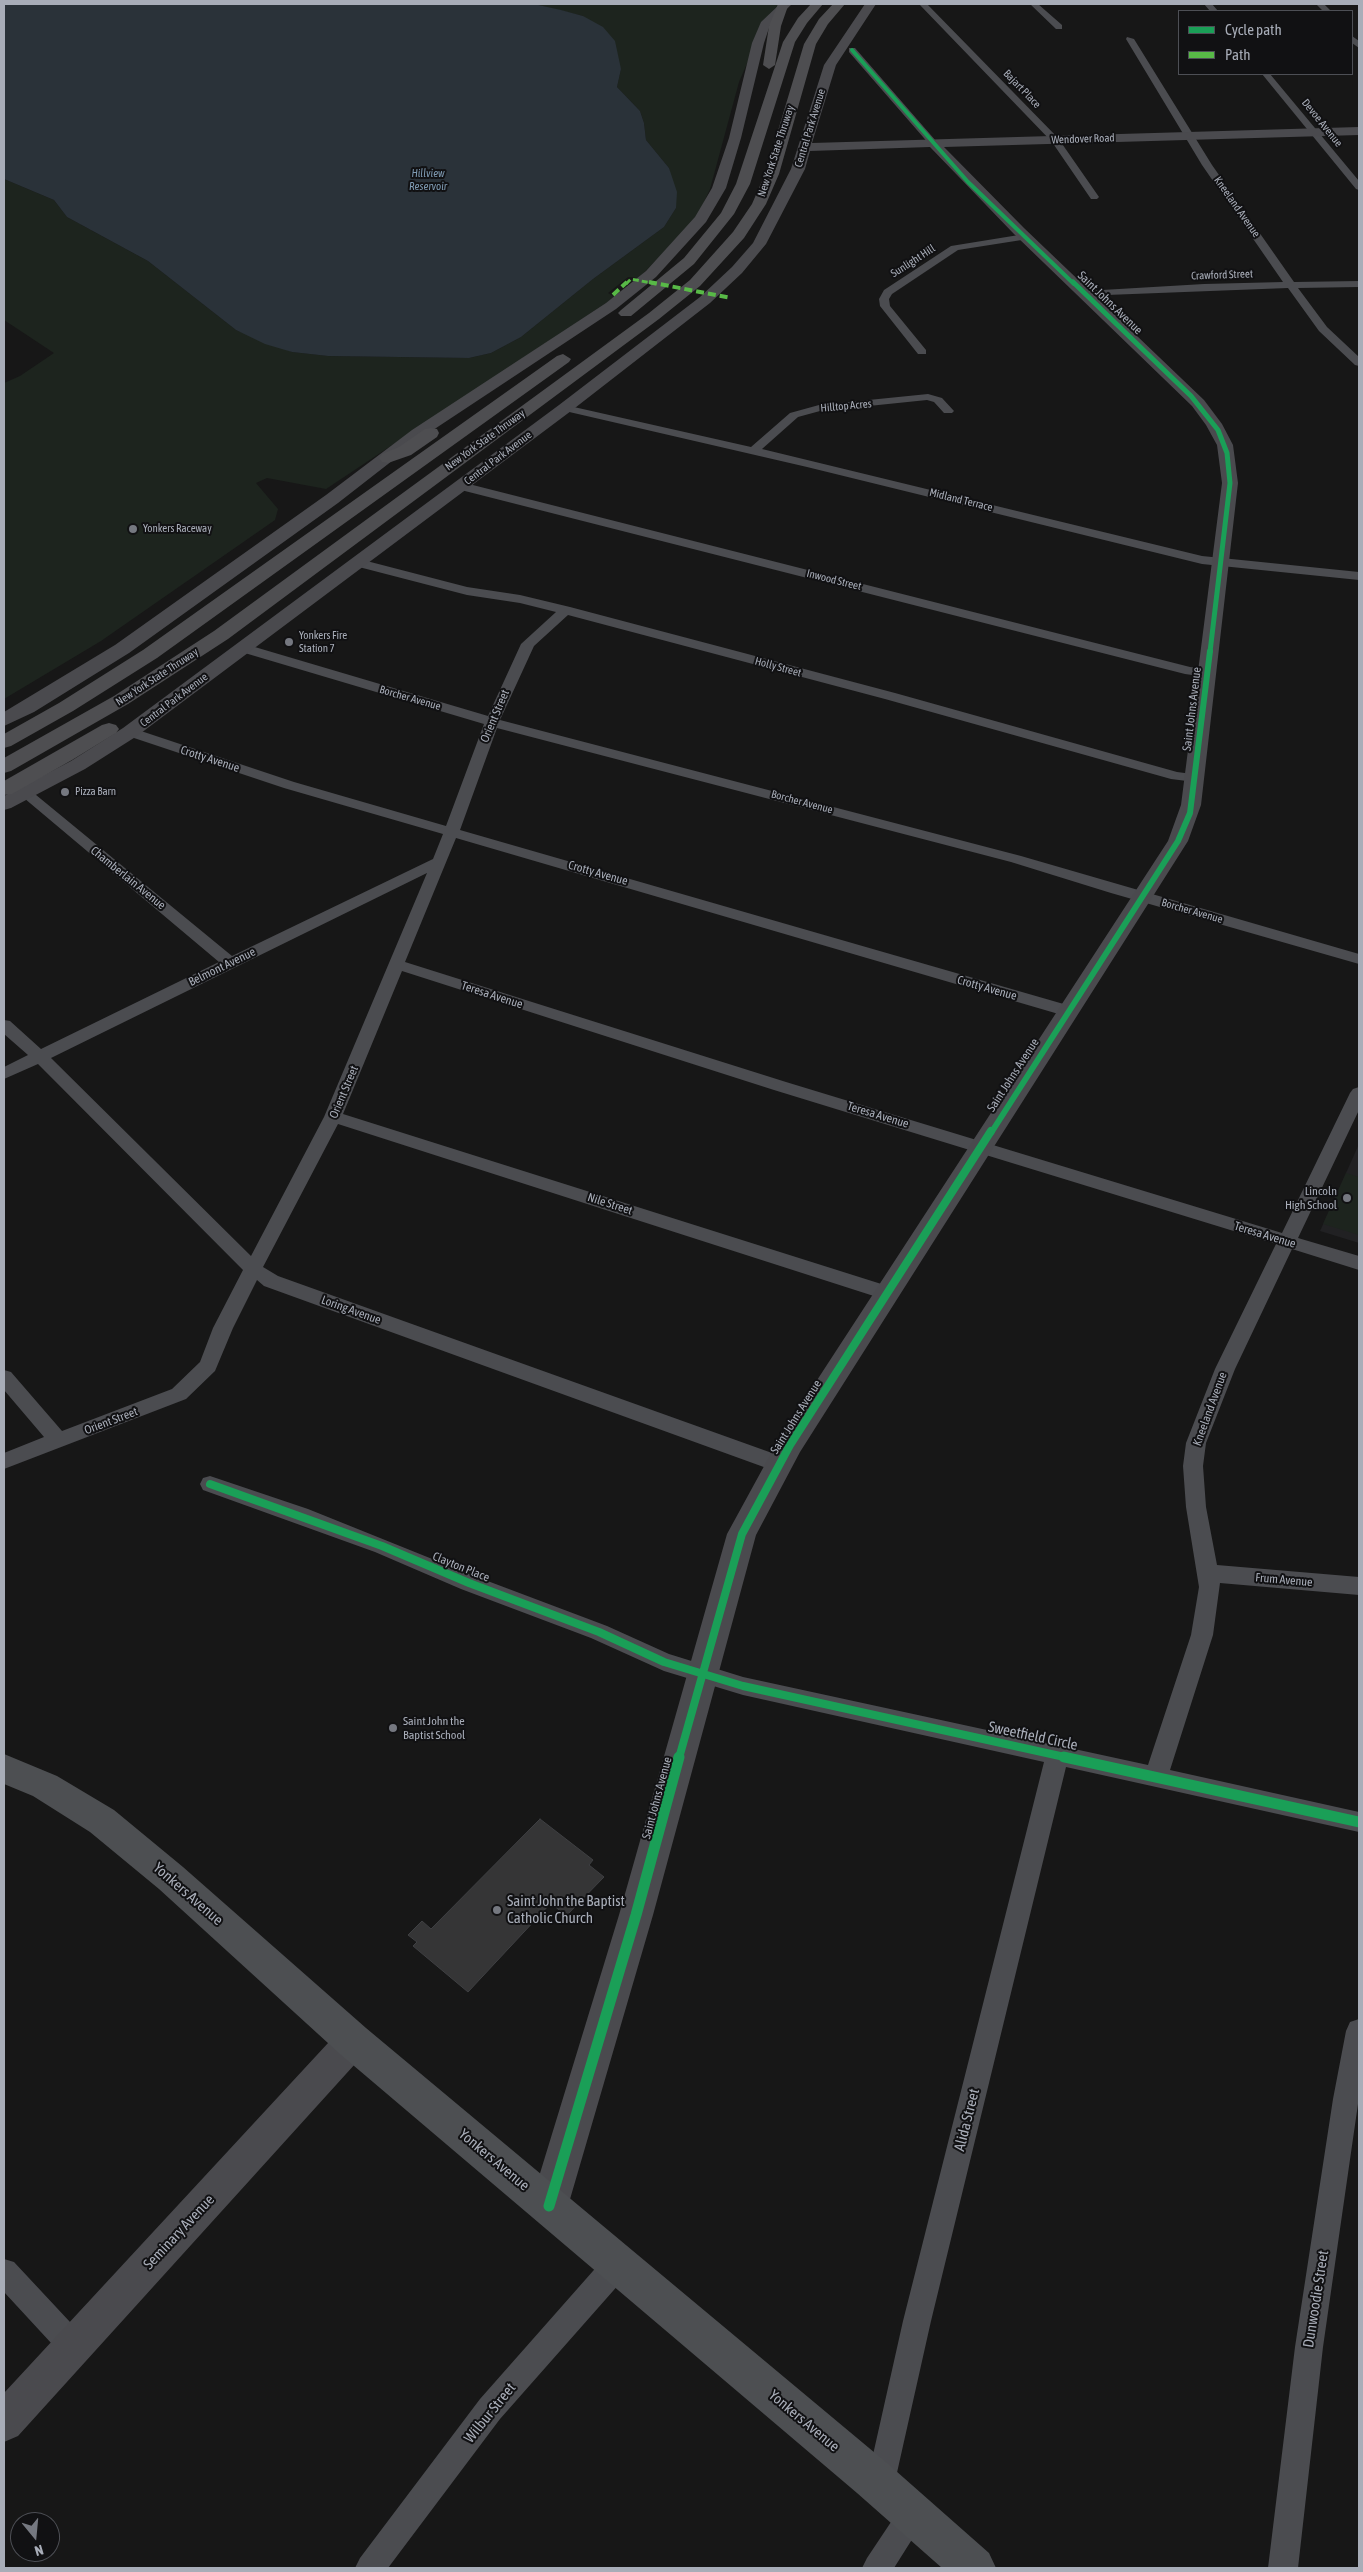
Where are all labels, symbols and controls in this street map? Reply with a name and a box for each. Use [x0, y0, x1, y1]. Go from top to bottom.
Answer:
legend [1178, 10, 1353, 75]
text: Cycle path [1225, 21, 1282, 38]
text: Path [1225, 46, 1251, 63]
street label: Bajart Place [1000, 67, 1044, 111]
street label: Central Park Avenue [792, 87, 828, 169]
street label: Devoe Avenue [1299, 96, 1345, 150]
street label: New York State Thruway [755, 104, 797, 198]
street label: Wendover Road [1051, 131, 1115, 147]
water label: Hillview Reservoir [409, 167, 447, 193]
street label: Kneeland Avenue [1211, 174, 1263, 240]
street label: Sunlight Hill [888, 242, 938, 280]
street label: Crawford Street [1191, 267, 1253, 283]
street label: Saint Johns Avenue [1075, 268, 1145, 338]
street label: Hilltop Acres [820, 397, 872, 415]
street label: New York State Thruway [442, 407, 528, 473]
street label: Central Park Avenue [462, 428, 534, 488]
street label: Midland Terrace [928, 486, 994, 514]
place label: Yonkers Raceway [143, 522, 212, 536]
marker: Yonkers Raceway [127, 523, 139, 535]
street label: Inwood Street [805, 567, 863, 593]
place label: Yonkers Fire Station 7 [299, 629, 347, 655]
marker: Yonkers Fire Station 7 [283, 636, 295, 648]
street label: New York State Thruway [113, 645, 201, 709]
street label: Holly Street [753, 654, 803, 680]
street label: Saint Johns Avenue [1180, 666, 1204, 752]
street label: Central Park Avenue [138, 670, 210, 730]
street label: Borcher Avenue [378, 683, 442, 713]
street label: Orient Street [477, 687, 513, 745]
street label: Crotty Avenue [179, 743, 241, 775]
place label: Pizza Barn [75, 785, 116, 799]
marker: Pizza Barn [59, 786, 71, 798]
street label: Borcher Avenue [770, 787, 834, 817]
street label: Chamberlain Avenue [88, 843, 168, 913]
street label: Crotty Avenue [567, 858, 629, 888]
street label: Borcher Avenue [1160, 896, 1224, 926]
street label: Belmont Avenue [186, 945, 258, 989]
street label: Crotty Avenue [956, 973, 1018, 1003]
street label: Teresa Avenue [460, 978, 524, 1012]
street label: Saint Johns Avenue [984, 1036, 1042, 1114]
street label: Orient Street [326, 1063, 362, 1121]
street label: Teresa Avenue [845, 1099, 911, 1131]
place label: Lincoln High School [1285, 1184, 1337, 1212]
street label: Nile Street [586, 1190, 634, 1218]
marker: Lincoln High School [1341, 1192, 1353, 1204]
street label: Teresa Avenue [1232, 1219, 1298, 1251]
street label: Loring Avenue [319, 1293, 383, 1327]
street label: Kneeland Avenue [1190, 1370, 1230, 1448]
street label: Saint Johns Avenue [768, 1377, 824, 1457]
street label: Orient Street [82, 1404, 140, 1438]
street label: Clayton Place [430, 1549, 492, 1585]
street label: Frum Avenue [1255, 1570, 1313, 1590]
place label: Saint John the Baptist School [403, 1714, 465, 1742]
street label: Sweetfield Circle [987, 1718, 1079, 1754]
marker: Saint John the Baptist School [387, 1722, 399, 1734]
street label: Saint Johns Avenue [639, 1755, 675, 1841]
street label: Yonkers Avenue [149, 1859, 227, 1929]
place label: Saint John the Baptist Catholic Church [507, 1892, 625, 1927]
marker: Saint John the Baptist Catholic Church [491, 1904, 503, 1916]
street label: Alida Street [951, 2087, 983, 2153]
street label: Yonkers Avenue [455, 2125, 533, 2195]
street label: Seminary Avenue [140, 2191, 218, 2273]
street label: Dunwoodie Street [1299, 2249, 1333, 2349]
street label: Wilbur Street [460, 2379, 520, 2447]
street label: Yonkers Avenue [765, 2386, 843, 2456]
north arrow [10, 2512, 60, 2562]
text: N [33, 2542, 45, 2559]

